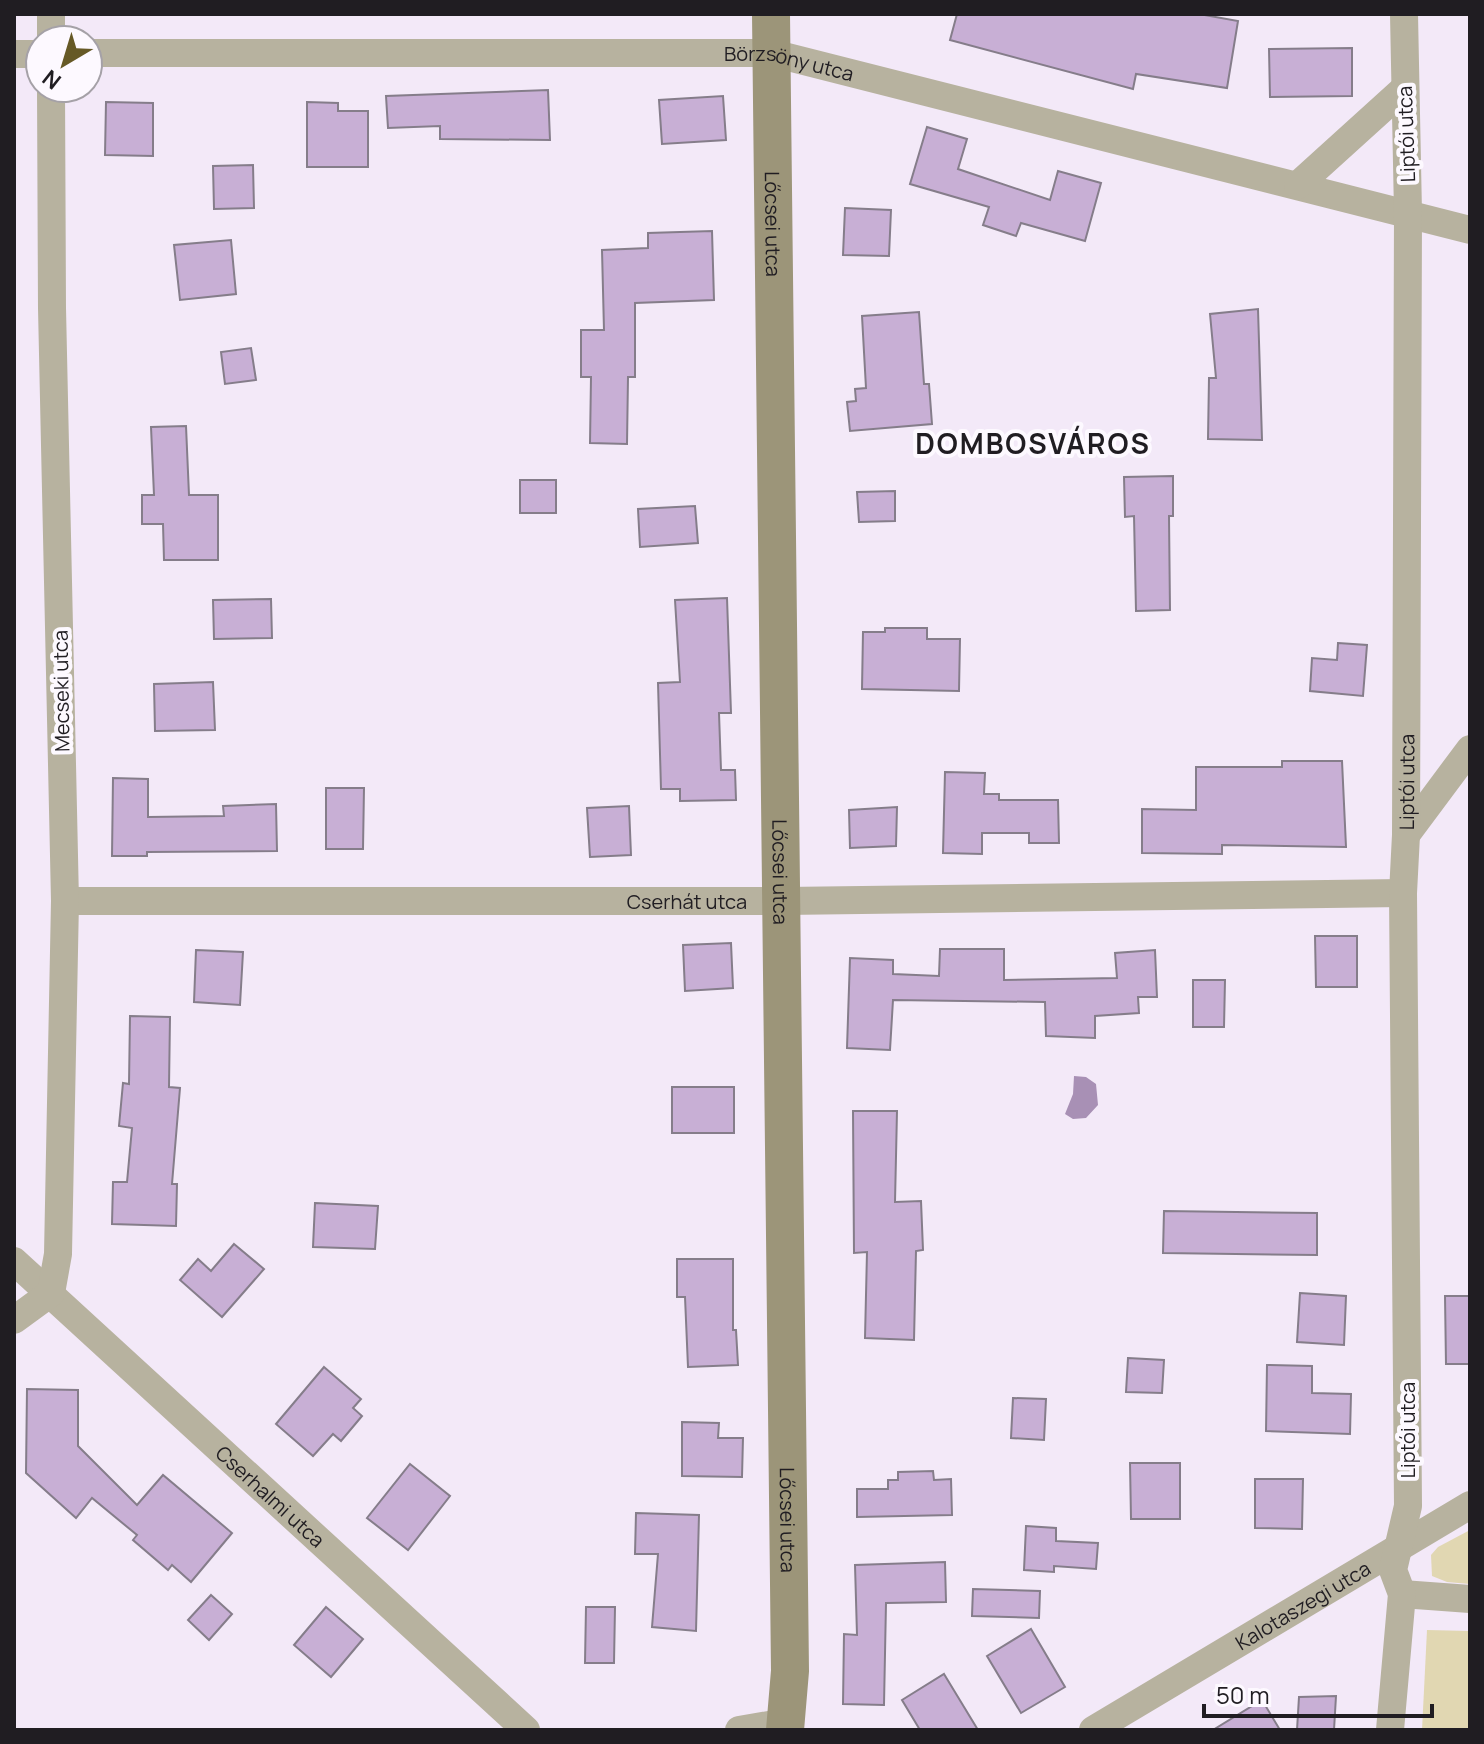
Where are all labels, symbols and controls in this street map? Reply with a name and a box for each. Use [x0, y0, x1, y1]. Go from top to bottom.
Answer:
north arrow [24, 24, 104, 104]
street label: Börzsöny utca [724, 40, 857, 87]
text: N [36, 63, 67, 96]
street label: Liptói utca [1391, 85, 1421, 183]
street label: Lőcsei utca [759, 171, 788, 277]
district label: DOMBOSVÁROS [915, 424, 1151, 462]
street label: Mecseki utca [46, 630, 76, 752]
street label: Liptói utca [1393, 734, 1420, 830]
street label: Lőcsei utca [767, 819, 795, 925]
street label: Cserhát utca [627, 888, 747, 915]
street label: Liptói utca [1394, 1382, 1421, 1478]
street label: Cserhalmi utca [210, 1439, 331, 1553]
street label: Lőcsei utca [774, 1467, 802, 1573]
street label: Kalotaszegi utca [1230, 1554, 1375, 1656]
scale bar [1204, 1668, 1432, 1718]
text: 50 m [1216, 1678, 1270, 1711]

